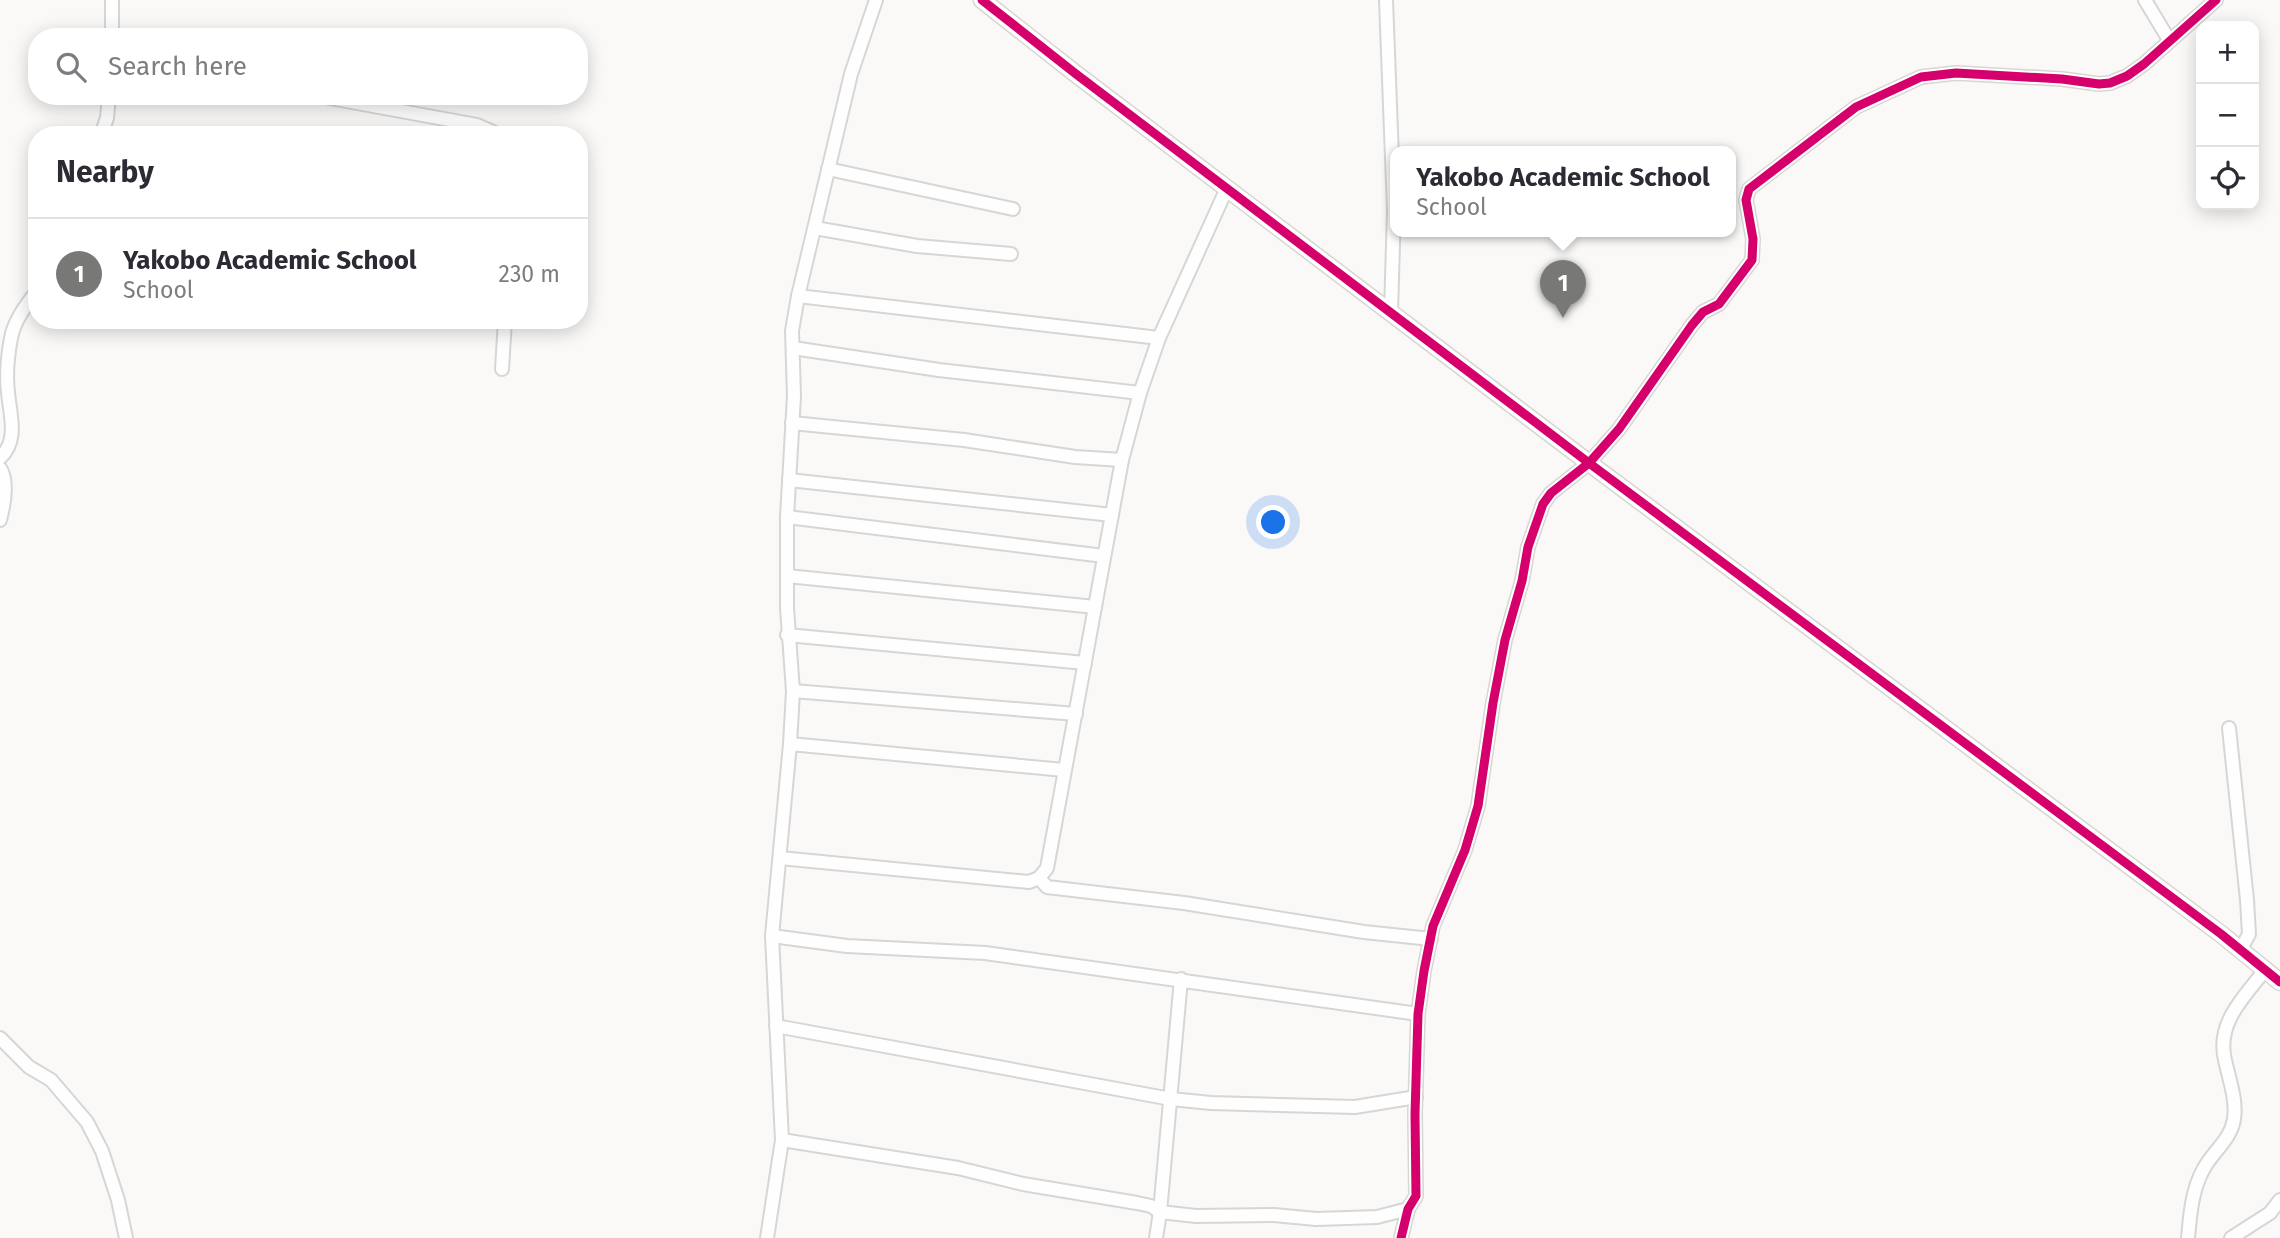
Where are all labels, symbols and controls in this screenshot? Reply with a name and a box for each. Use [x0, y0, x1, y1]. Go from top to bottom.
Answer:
map controls [2196, 21, 2259, 210]
button: + [2196, 21, 2259, 84]
search box [28, 28, 588, 105]
icon: search [52, 48, 90, 86]
text: Search here [108, 51, 247, 82]
button: − [2196, 84, 2259, 147]
popup [1390, 146, 1736, 237]
button: locate [2196, 147, 2259, 210]
text: Nearby [56, 154, 154, 190]
text: Yakobo Academic School [1416, 162, 1710, 193]
text: School [1416, 193, 1487, 221]
text: Yakobo Academic School [123, 245, 417, 276]
text: 1 [74, 260, 84, 288]
text: 230 m [499, 260, 560, 288]
pin: 1 [1540, 260, 1586, 318]
text: School [123, 276, 194, 304]
your location [1256, 505, 1290, 539]

